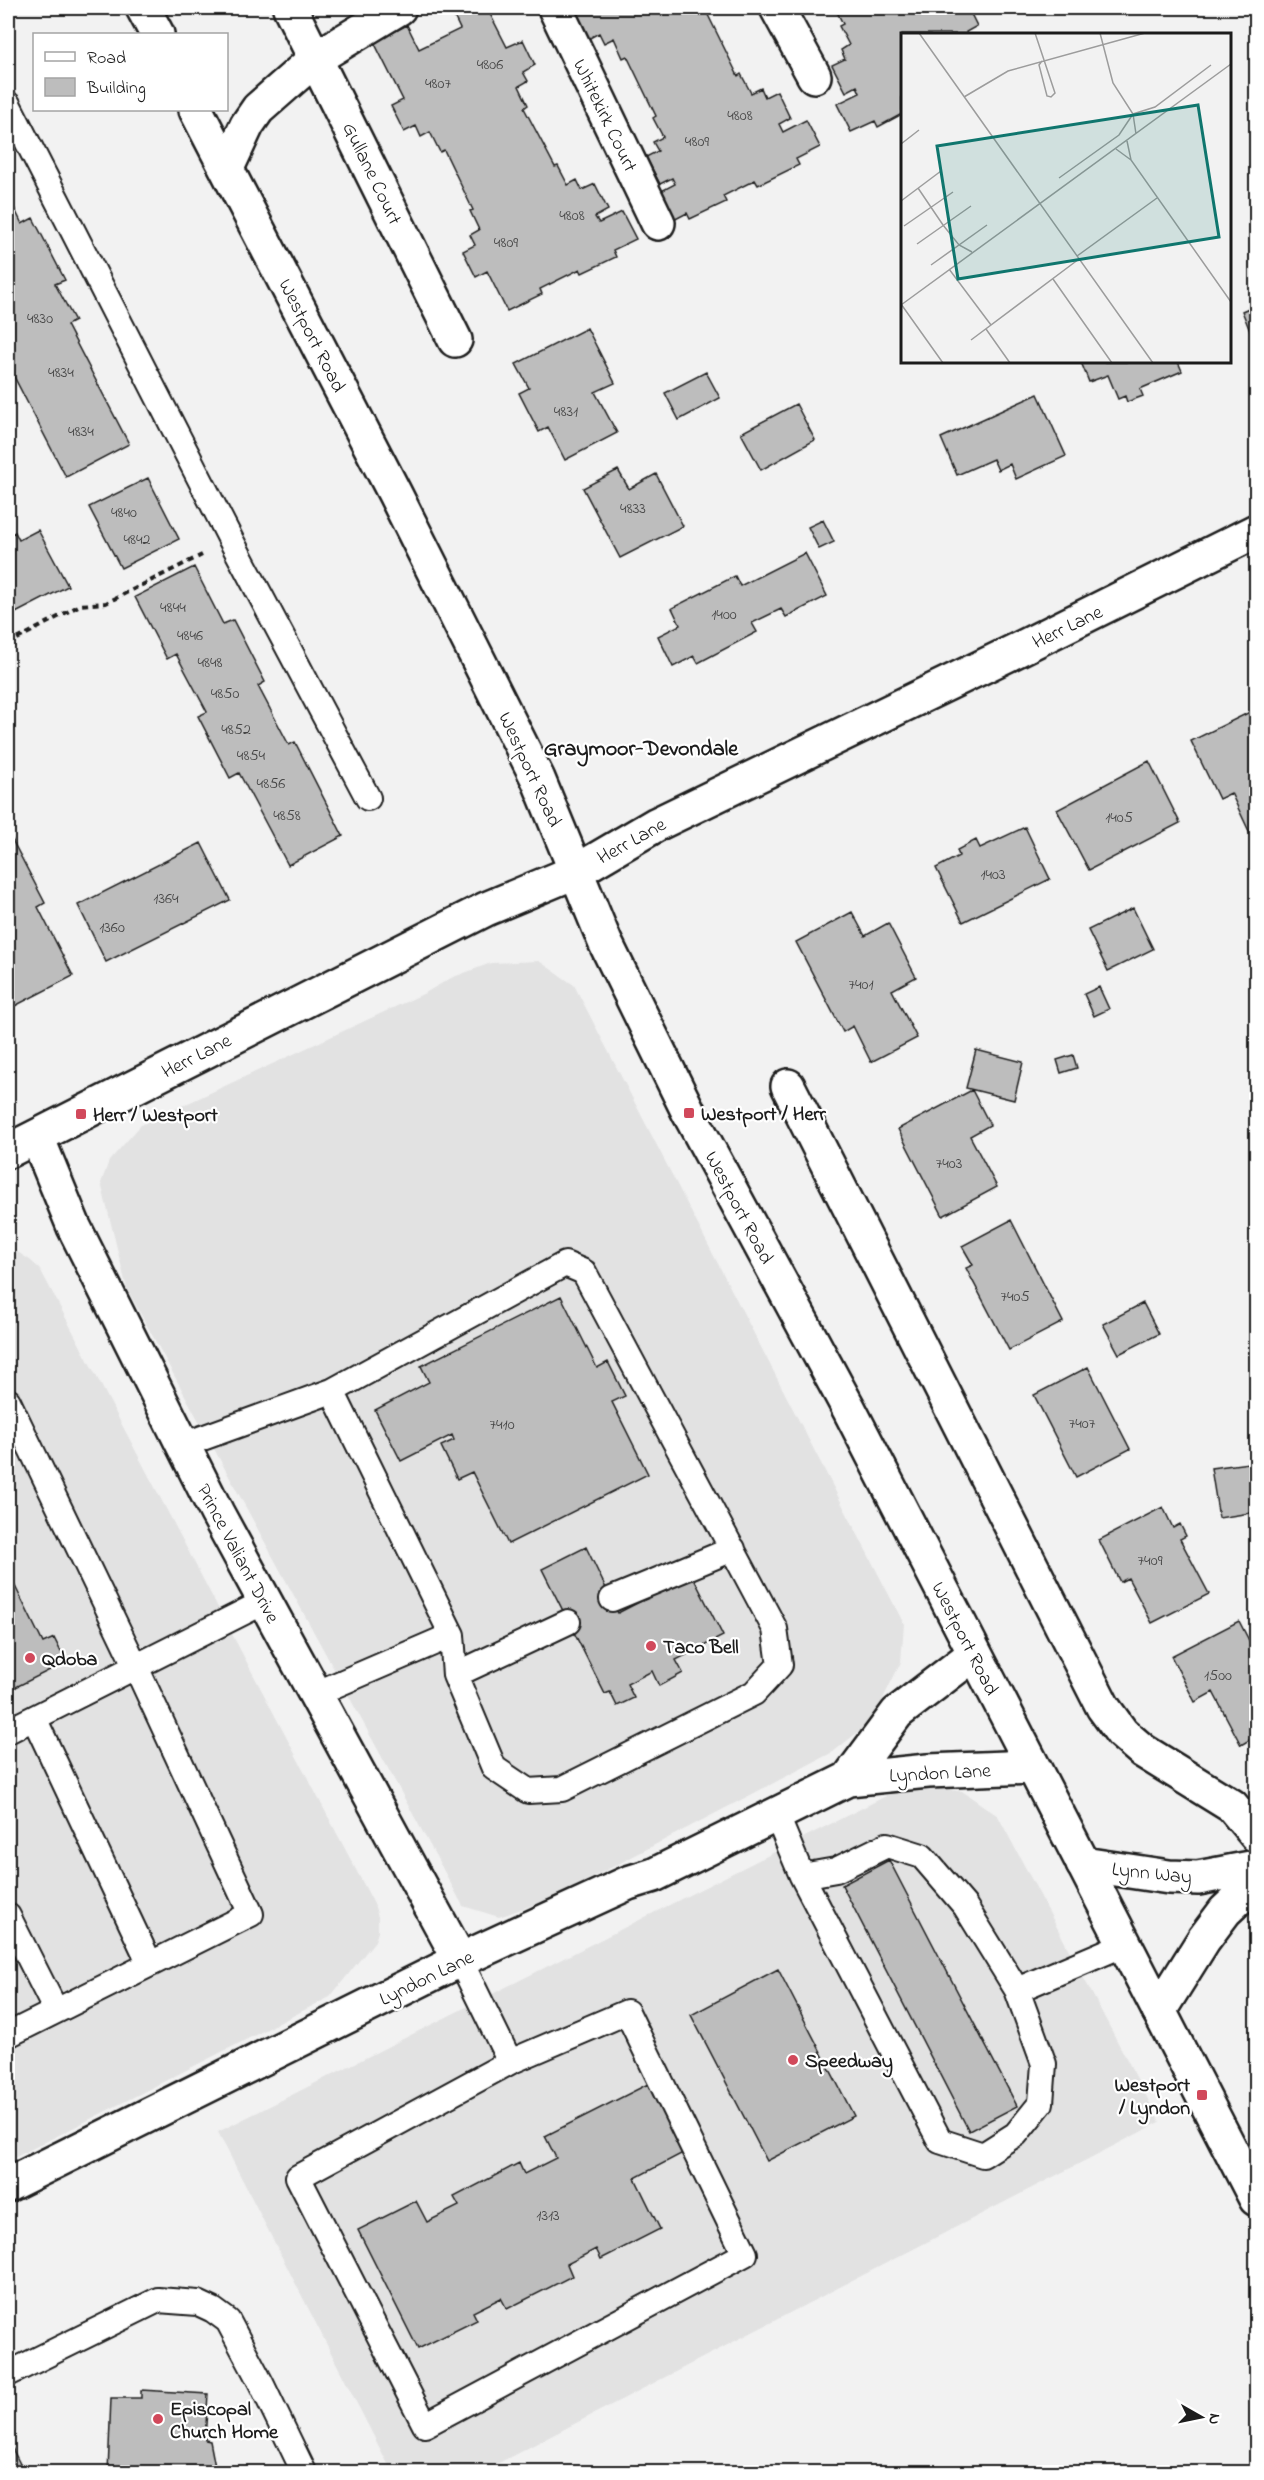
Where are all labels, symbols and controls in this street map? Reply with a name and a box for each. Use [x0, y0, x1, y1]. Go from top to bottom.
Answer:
legend [33, 33, 228, 111]
inset map [901, 33, 1231, 363]
text: Road [87, 46, 126, 72]
house number: 4806 [477, 53, 503, 77]
street label: Whitekirk Court [564, 55, 644, 178]
house number: 4807 [425, 72, 451, 96]
text: Building [86, 76, 146, 103]
house number: 4808 [727, 104, 753, 128]
street label: Gullane Court [333, 118, 408, 231]
house number: 4809 [685, 130, 709, 154]
house number: 4808 [559, 204, 585, 228]
house number: 4809 [494, 231, 518, 255]
street label: Westport Road [270, 274, 352, 398]
house number: 4830 [27, 307, 53, 331]
house number: 4834 [48, 361, 74, 385]
house number: 4831 [554, 400, 578, 424]
house number: 4834 [68, 420, 94, 444]
house number: 4833 [620, 497, 646, 521]
house number: 4840 [111, 501, 137, 525]
house number: 4842 [123, 528, 151, 552]
house number: 4844 [160, 596, 186, 620]
street label: Herr Lane [1028, 599, 1108, 658]
house number: 1400 [711, 603, 737, 627]
house number: 4846 [177, 624, 203, 648]
house number: 4848 [197, 651, 223, 675]
house number: 4850 [211, 682, 239, 706]
street label: Westport Road [489, 708, 568, 832]
house number: 4852 [221, 718, 251, 742]
district label: Graymoor-Devondale [544, 734, 739, 767]
house number: 4854 [237, 744, 266, 768]
house number: 4856 [257, 772, 285, 796]
house number: 4858 [273, 804, 301, 828]
house number: 1405 [1105, 806, 1133, 830]
street label: Herr Lane [592, 811, 672, 873]
house number: 1403 [980, 863, 1006, 887]
house number: 1364 [153, 887, 179, 911]
house number: 1360 [99, 916, 125, 940]
house number: 7401 [848, 973, 874, 997]
street label: Herr Lane [157, 1027, 237, 1087]
place label: Westport / Herr [701, 1101, 827, 1130]
place label: Herr / Westport [93, 1102, 218, 1131]
marker: Westport / Herr [682, 1106, 696, 1120]
marker: Herr / Westport [74, 1107, 88, 1121]
street label: Westport Road [696, 1147, 780, 1270]
house number: 7403 [936, 1152, 962, 1176]
house number: 7405 [1000, 1285, 1030, 1309]
house number: 7407 [1069, 1412, 1096, 1436]
house number: 7410 [489, 1413, 515, 1437]
street label: Prince Valiant Drive [188, 1479, 286, 1629]
house number: 7409 [1138, 1549, 1163, 1573]
street label: Westport Road [923, 1577, 1005, 1701]
place label: Taco Bell [663, 1634, 739, 1663]
marker: Taco Bell [644, 1639, 658, 1653]
place label: Qdoba [42, 1646, 97, 1675]
marker: Qdoba [23, 1651, 37, 1665]
house number: 1500 [1204, 1664, 1232, 1688]
street label: Lyndon Lane [888, 1757, 992, 1792]
street label: Lynn Way [1110, 1856, 1193, 1893]
street label: Lyndon Lane [375, 1944, 479, 2015]
place label: Speedway [805, 2048, 893, 2078]
marker: Speedway [786, 2053, 800, 2067]
place label: Westport / Lyndon [1114, 2072, 1190, 2125]
marker: Westport / Lyndon [1195, 2088, 1209, 2102]
house number: 1313 [536, 2204, 560, 2228]
north arrow [1171, 2387, 1231, 2447]
place label: Episcopal Church Home [170, 2396, 279, 2448]
marker: Episcopal Church Home [151, 2412, 165, 2426]
text: N [1201, 2412, 1227, 2426]

